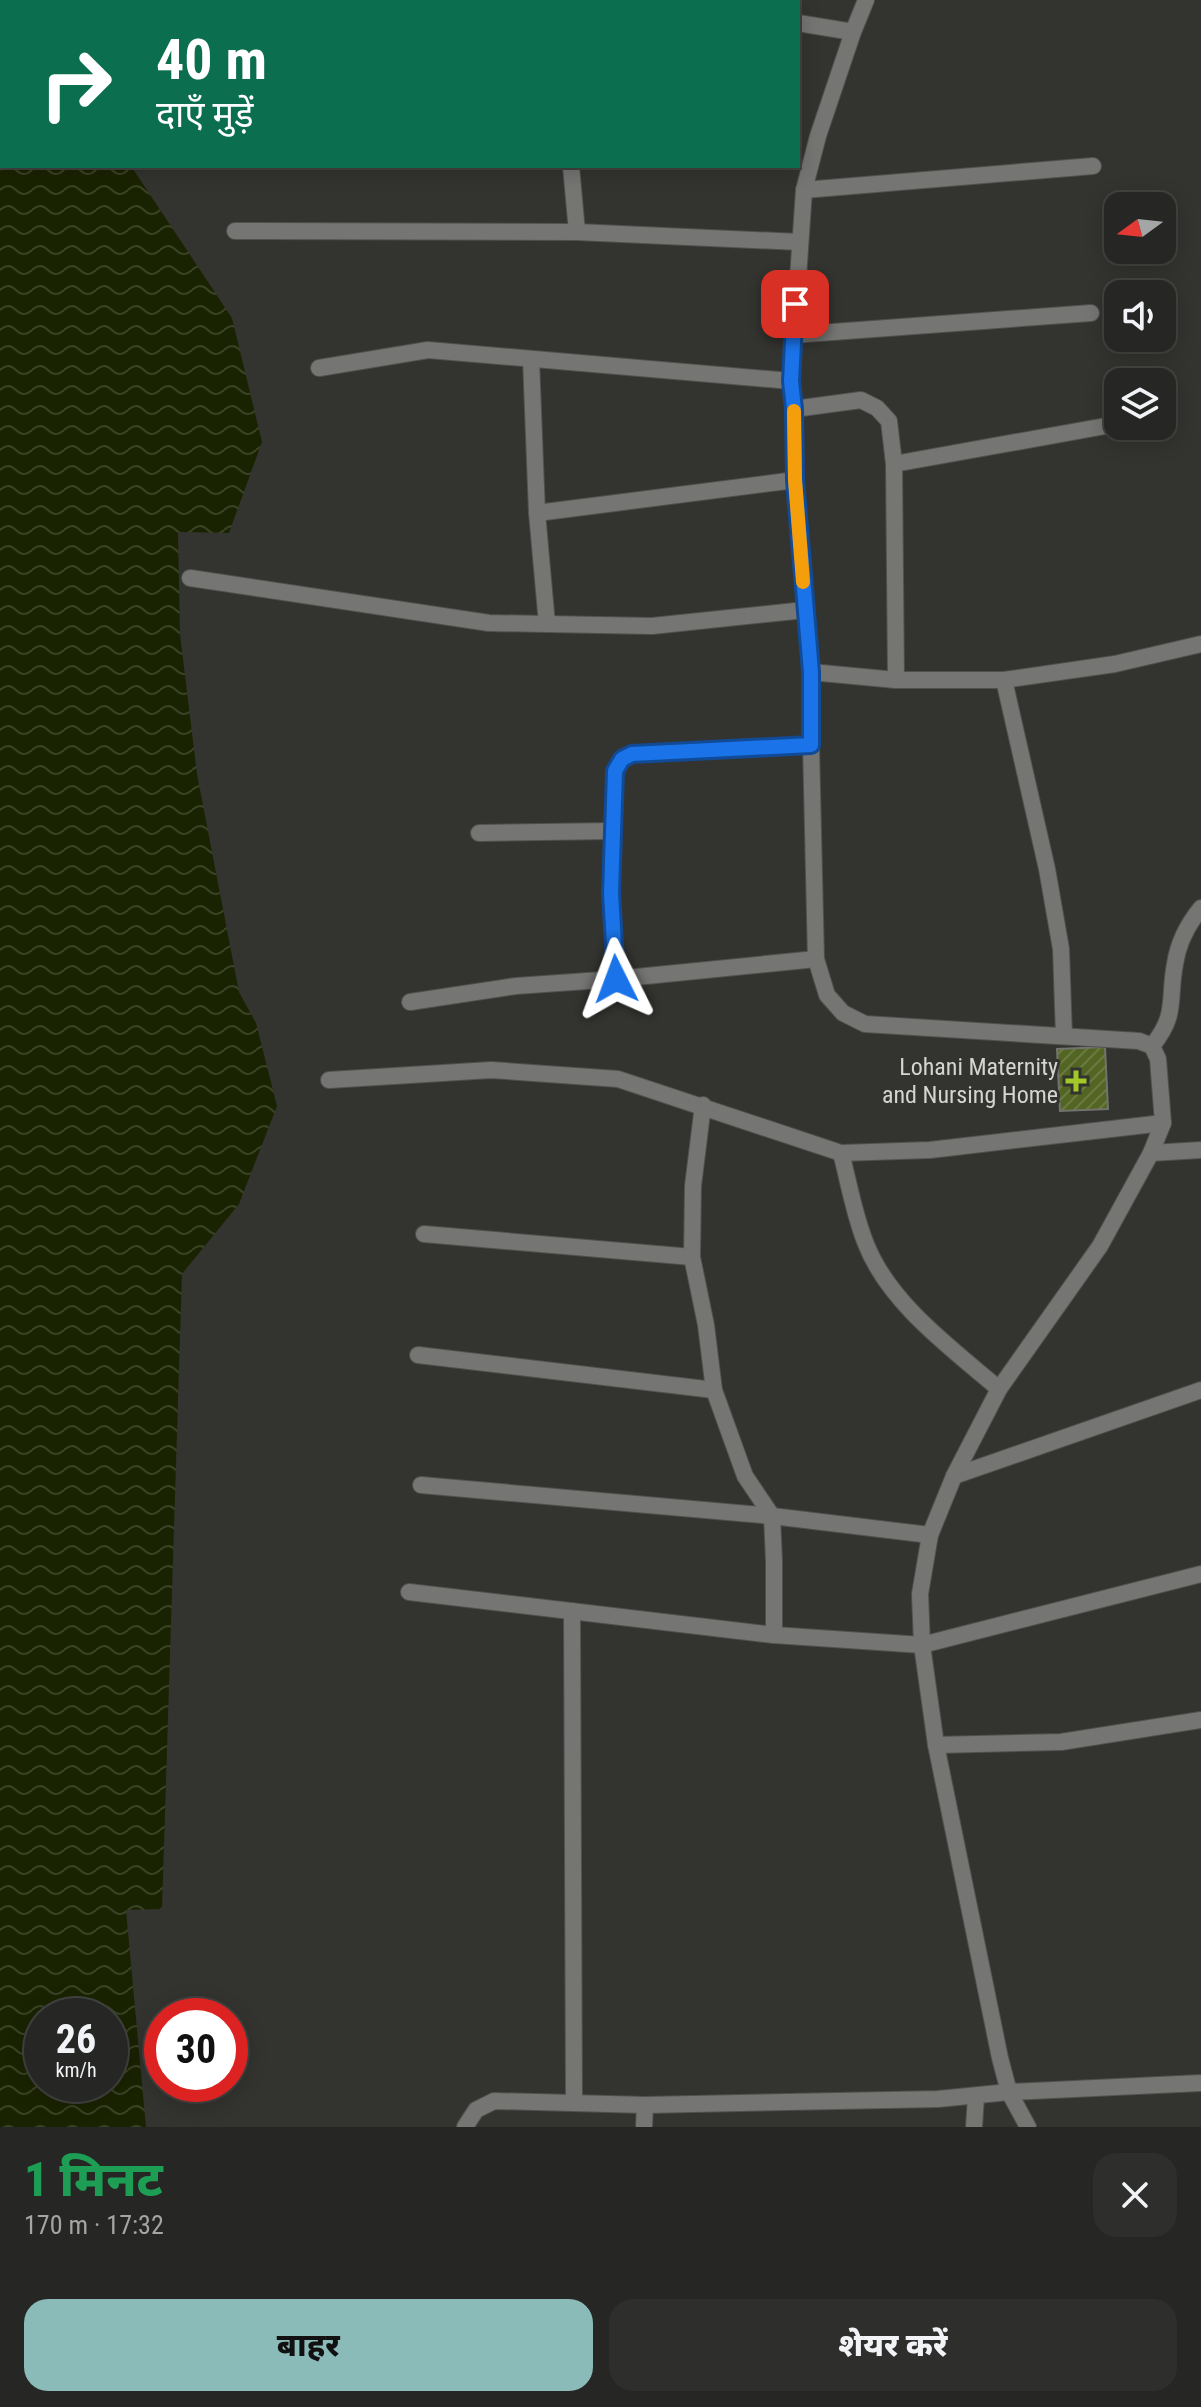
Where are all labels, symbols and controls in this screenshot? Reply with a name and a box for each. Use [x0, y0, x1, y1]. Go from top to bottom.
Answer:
text: 40 m [156, 27, 267, 93]
icon: right [24, 32, 128, 136]
text: दाएँ मुड़ें [156, 94, 253, 136]
north arrow [1104, 192, 1176, 264]
map controls [1104, 192, 1176, 440]
pin [761, 270, 829, 338]
button: sound [1104, 280, 1176, 352]
icon: arrive [773, 282, 817, 326]
button: layers [1104, 368, 1176, 440]
position arrow [574, 937, 658, 1021]
place label: Lohani Maternity and Nursing Home [882, 1053, 1058, 1109]
marker: Lohani Maternity and Nursing Home [1065, 1070, 1087, 1092]
speed limit sign: 30 [144, 1998, 248, 2102]
text: 26 [56, 2016, 96, 2063]
text: km/h [55, 2058, 97, 2082]
text: 1 मिनट [24, 2151, 163, 2208]
button: close [1093, 2153, 1177, 2237]
text: 170 m · 17:32 [24, 2210, 164, 2240]
button: बाहर [24, 2299, 593, 2391]
button: शेयर करें [609, 2299, 1177, 2391]

